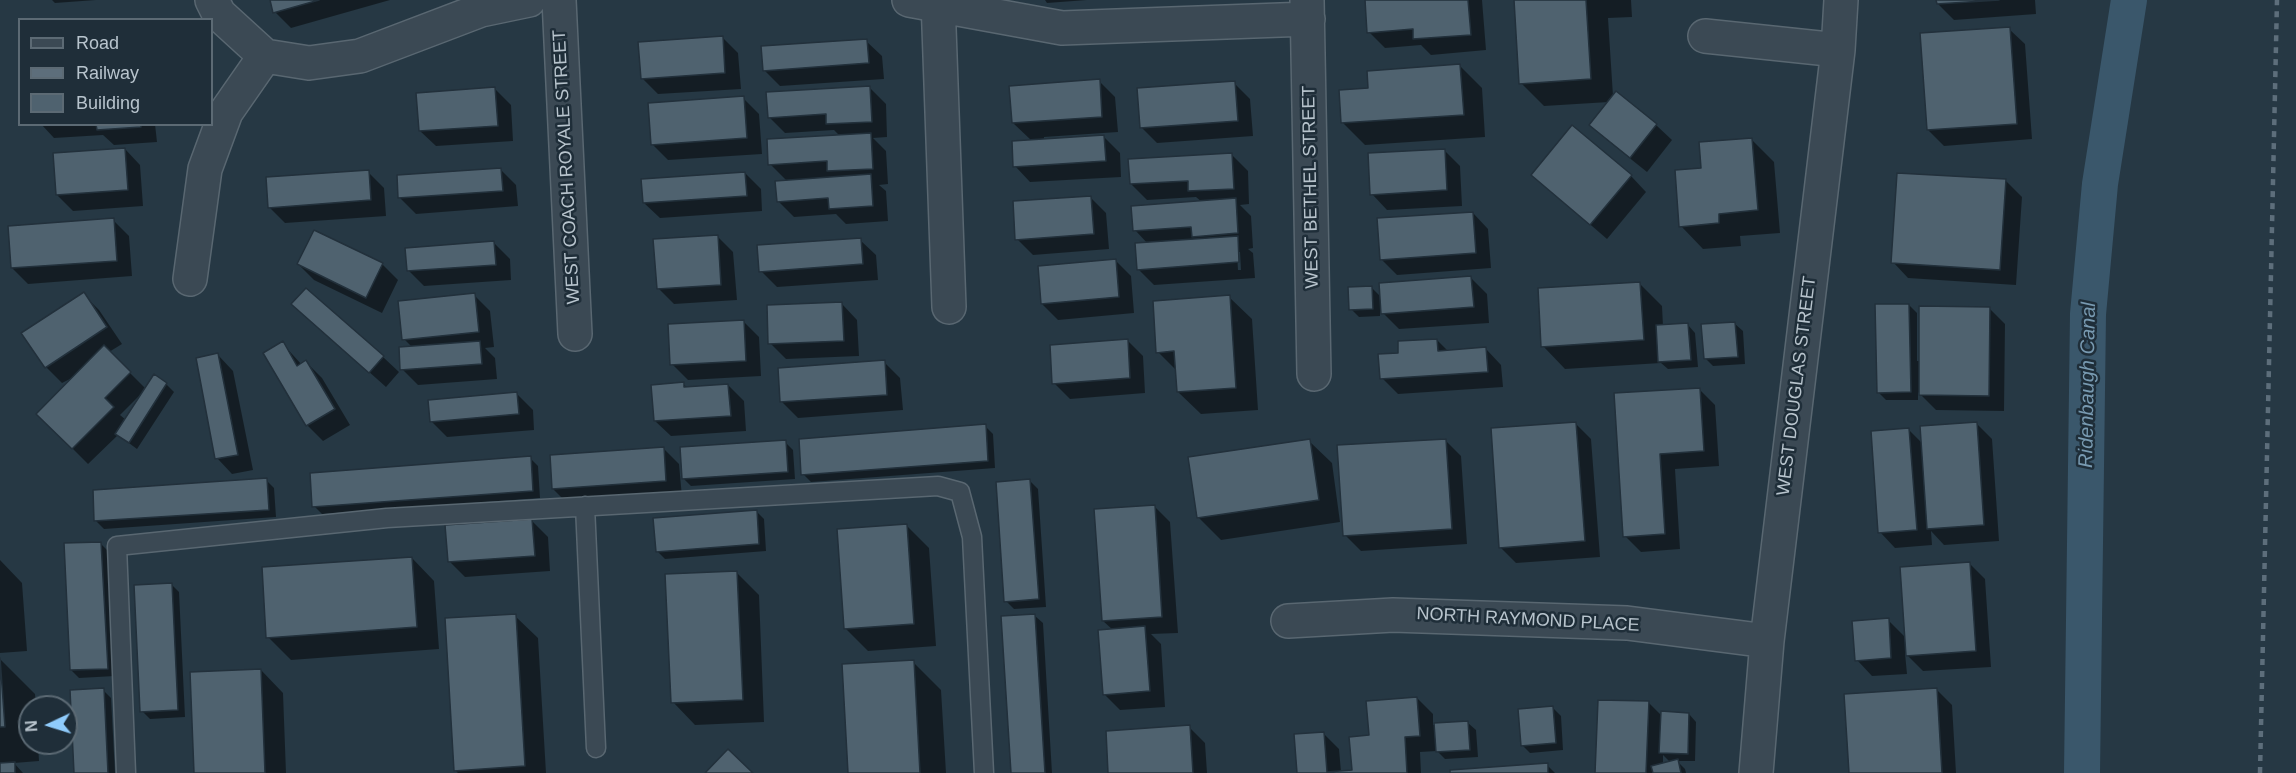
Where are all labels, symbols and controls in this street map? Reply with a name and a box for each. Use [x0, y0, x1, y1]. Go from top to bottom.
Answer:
legend [18, 18, 213, 126]
street label: WEST COACH ROYALE STREET [549, 29, 585, 305]
text: Road [76, 33, 119, 53]
text: Railway [76, 63, 139, 83]
street label: WEST BETHEL STREET [1298, 85, 1324, 289]
text: Building [76, 93, 140, 113]
street label: WEST DOUGLAS STREET [1773, 275, 1821, 497]
water label: Ridenbaugh Canal [2075, 302, 2101, 468]
street label: NORTH RAYMOND PLACE [1416, 603, 1640, 637]
north arrow [18, 695, 78, 755]
text: N [23, 720, 40, 733]

